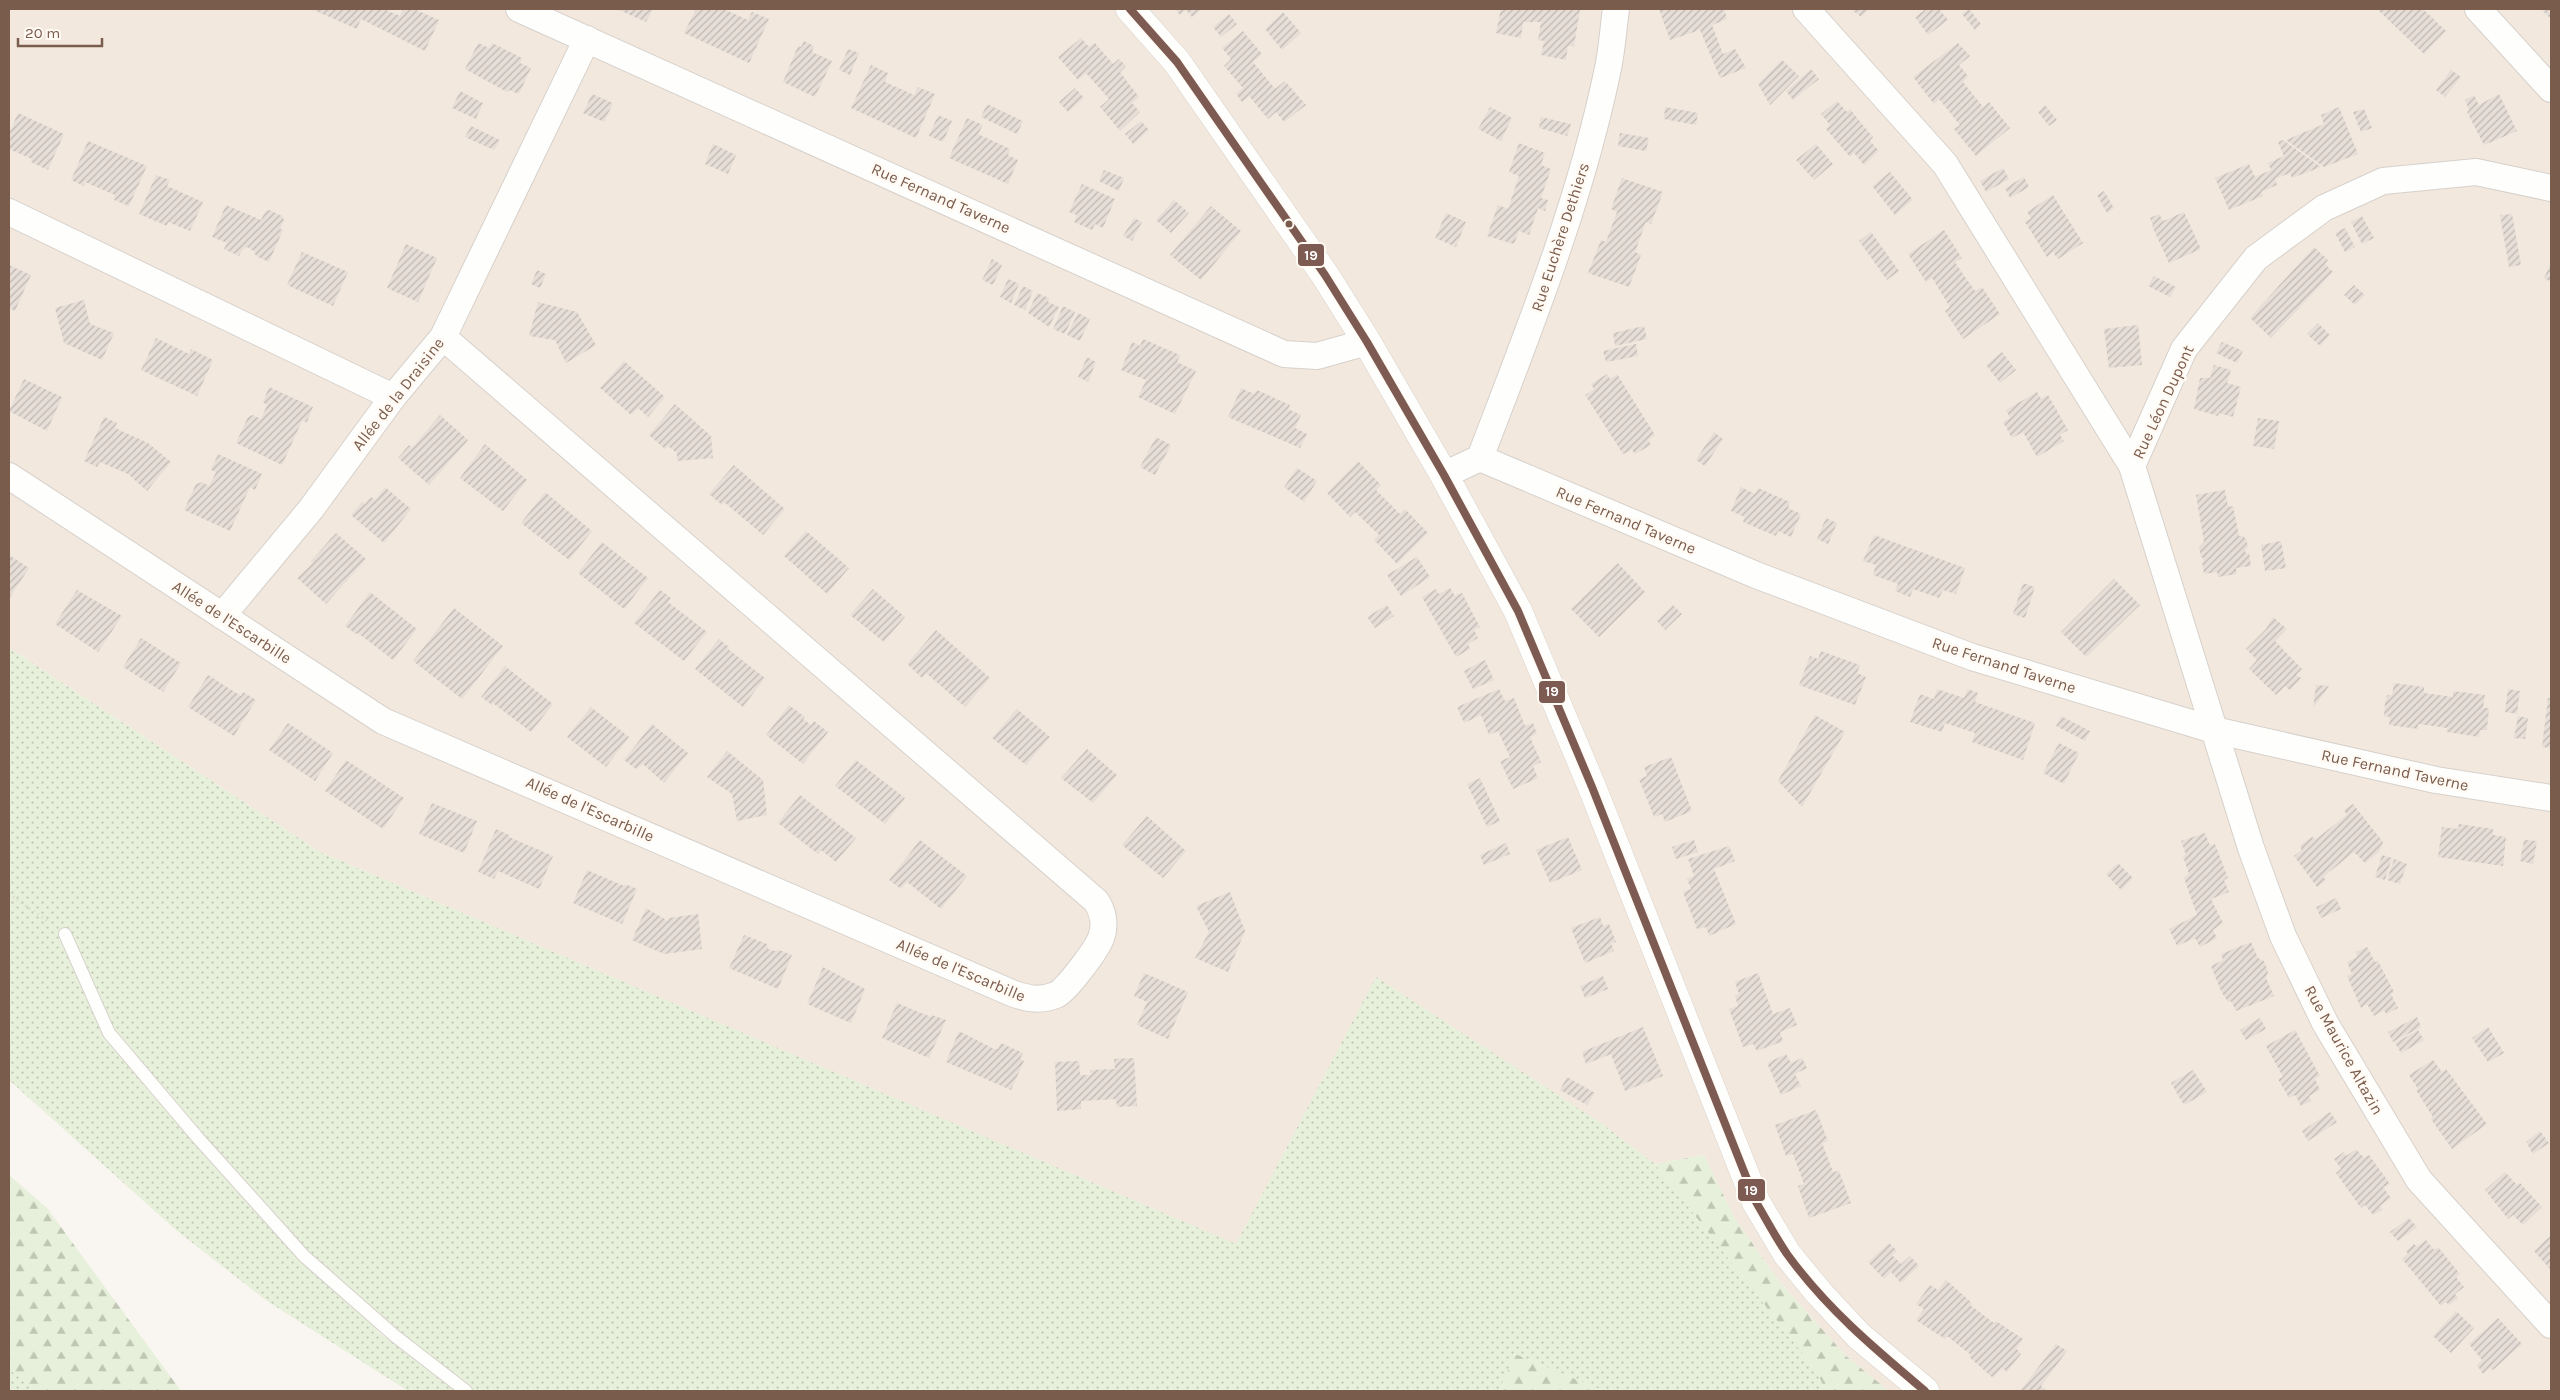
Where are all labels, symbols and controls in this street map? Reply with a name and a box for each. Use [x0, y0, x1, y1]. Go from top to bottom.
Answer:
scale bar [18, 15, 101, 47]
text: 20 m [25, 24, 60, 42]
street label: Rue Fernand Taverne [869, 159, 1013, 237]
street label: Rue Euchère Dethiers [1527, 160, 1593, 314]
unlabelled marker [1284, 219, 1294, 229]
line badge: 19 [1297, 243, 1325, 267]
text: 19 [1304, 247, 1318, 264]
street label: Allée de la Draisine [348, 334, 448, 454]
street label: Rue Léon Dupont [2128, 342, 2198, 462]
street label: Rue Fernand Taverne [1553, 482, 1699, 558]
street label: Allée de l'Escarbille [169, 576, 295, 668]
street label: Rue Fernand Taverne [1930, 633, 2078, 697]
line badge: 19 [1538, 680, 1566, 704]
text: 19 [1545, 683, 1559, 700]
street label: Rue Fernand Taverne [2320, 745, 2470, 795]
street label: Allée de l'Escarbille [523, 772, 657, 846]
street label: Allée de l'Escarbille [894, 934, 1028, 1006]
street label: Rue Maurice Altazin [2301, 982, 2387, 1118]
line badge: 19 [1737, 1178, 1766, 1202]
text: 19 [1744, 1182, 1758, 1199]

